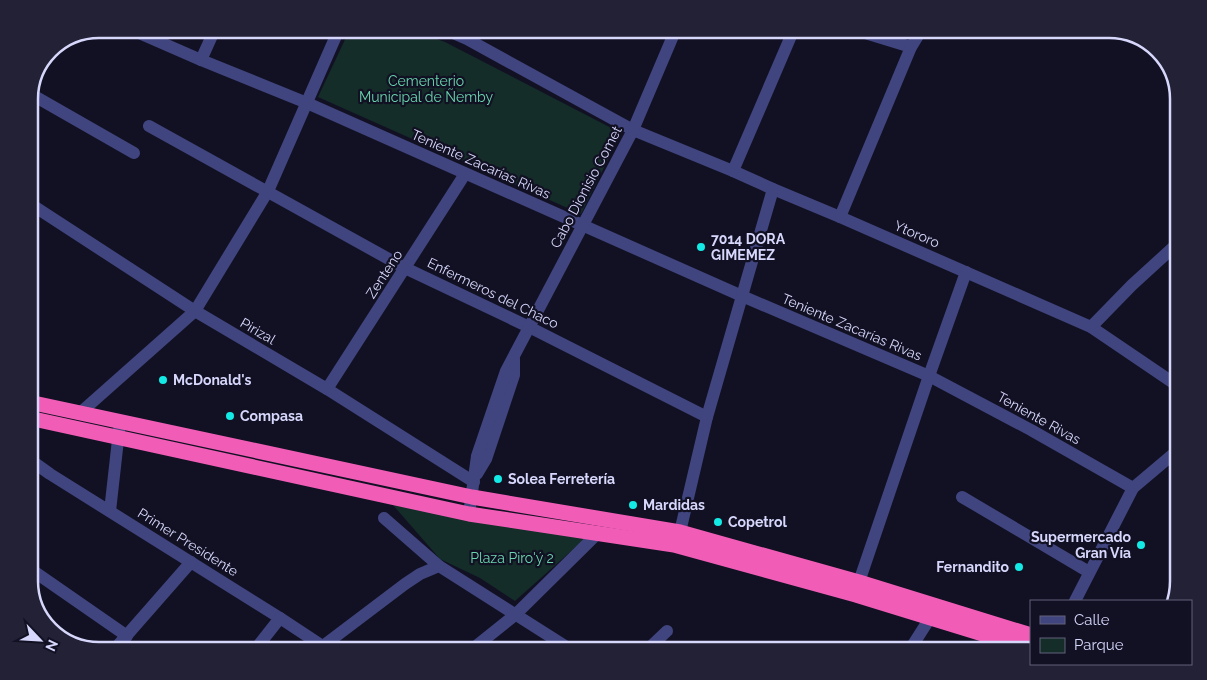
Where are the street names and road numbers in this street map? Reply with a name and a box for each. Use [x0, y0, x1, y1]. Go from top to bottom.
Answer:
street label: Cabo Dionisio Comet [547, 123, 625, 251]
street label: Teniente Zacarías Rivas [409, 126, 553, 202]
street label: Ytororo [892, 217, 942, 251]
street label: Zenteno [363, 247, 405, 301]
street label: Enfermeros del Chaco [425, 254, 561, 332]
street label: Teniente Zacarías Rivas [780, 290, 925, 364]
street label: Pirizal [238, 315, 279, 348]
street label: Teniente Rivas [995, 388, 1084, 448]
street label: Primer Presidente [135, 505, 241, 579]

